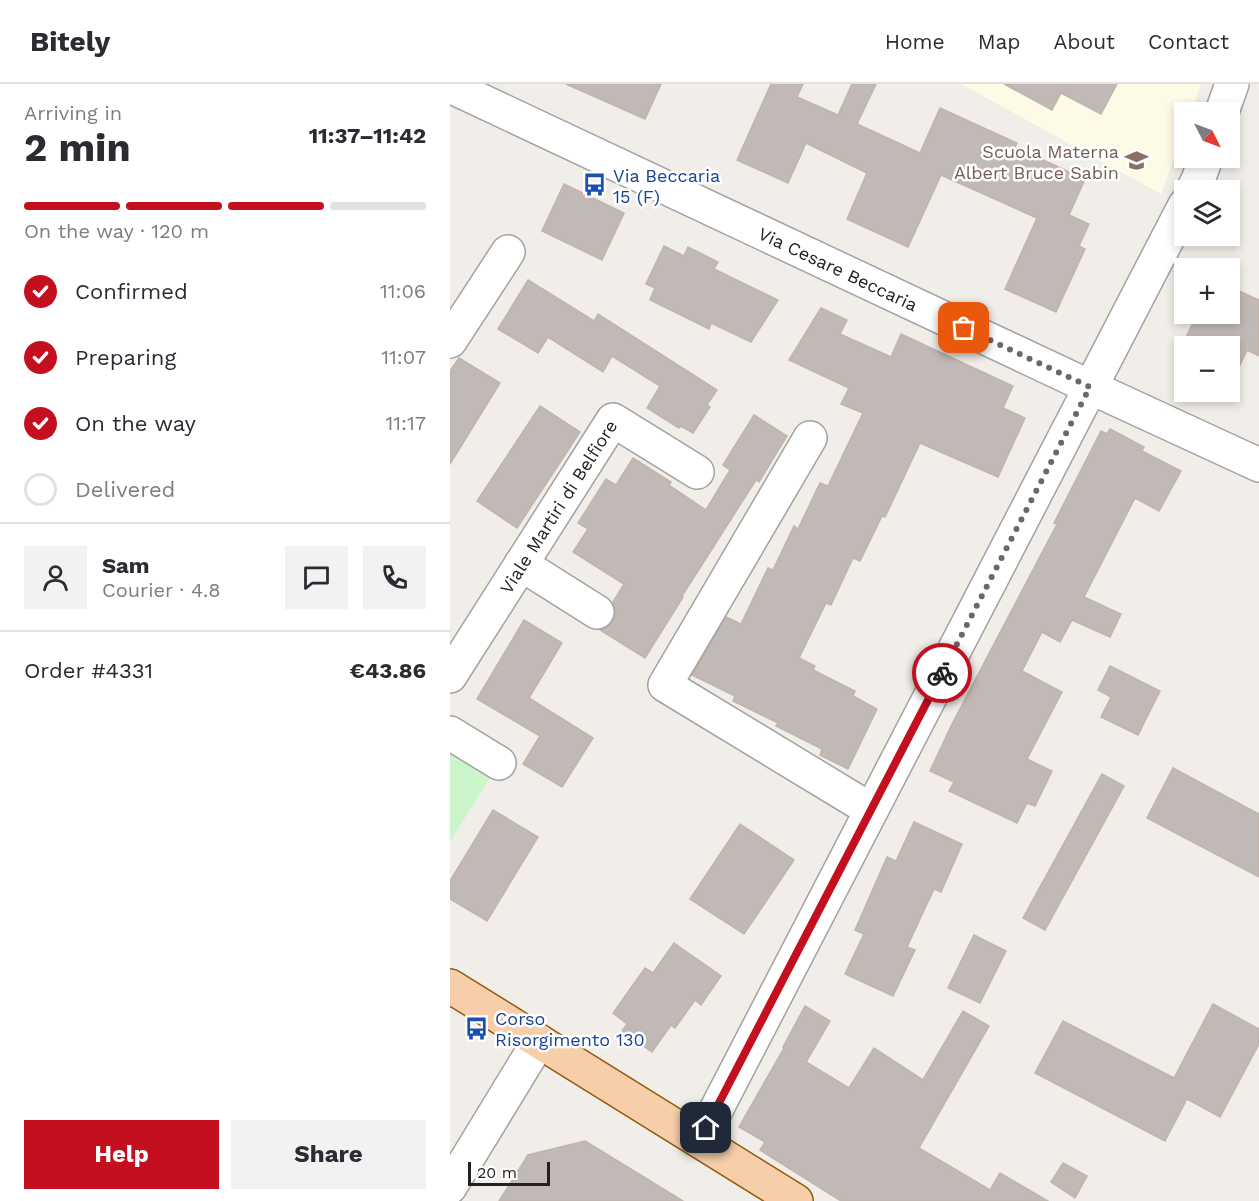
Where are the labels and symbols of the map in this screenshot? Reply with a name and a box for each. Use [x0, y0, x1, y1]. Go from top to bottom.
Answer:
north arrow [1174, 102, 1240, 168]
place label: Scuola Materna Albert Bruce Sabin [954, 141, 1119, 183]
school or university icon: Scuola Materna Albert Bruce Sabin [1124, 148, 1150, 174]
place label: Via Beccaria 15 (F) [613, 165, 720, 207]
bus stop icon: Via Beccaria 15 (F) [582, 172, 608, 198]
street label: Via Cesare Beccaria [755, 222, 921, 315]
pin [938, 302, 989, 353]
street label: Viale Martiri di Belfiore [495, 416, 621, 597]
courier [912, 643, 972, 703]
place label: Corso Risorgimento 130 [495, 1008, 645, 1050]
bus stop icon: Corso Risorgimento 130 [464, 1015, 490, 1041]
pin [680, 1102, 731, 1153]
scale bar [468, 1159, 550, 1186]

